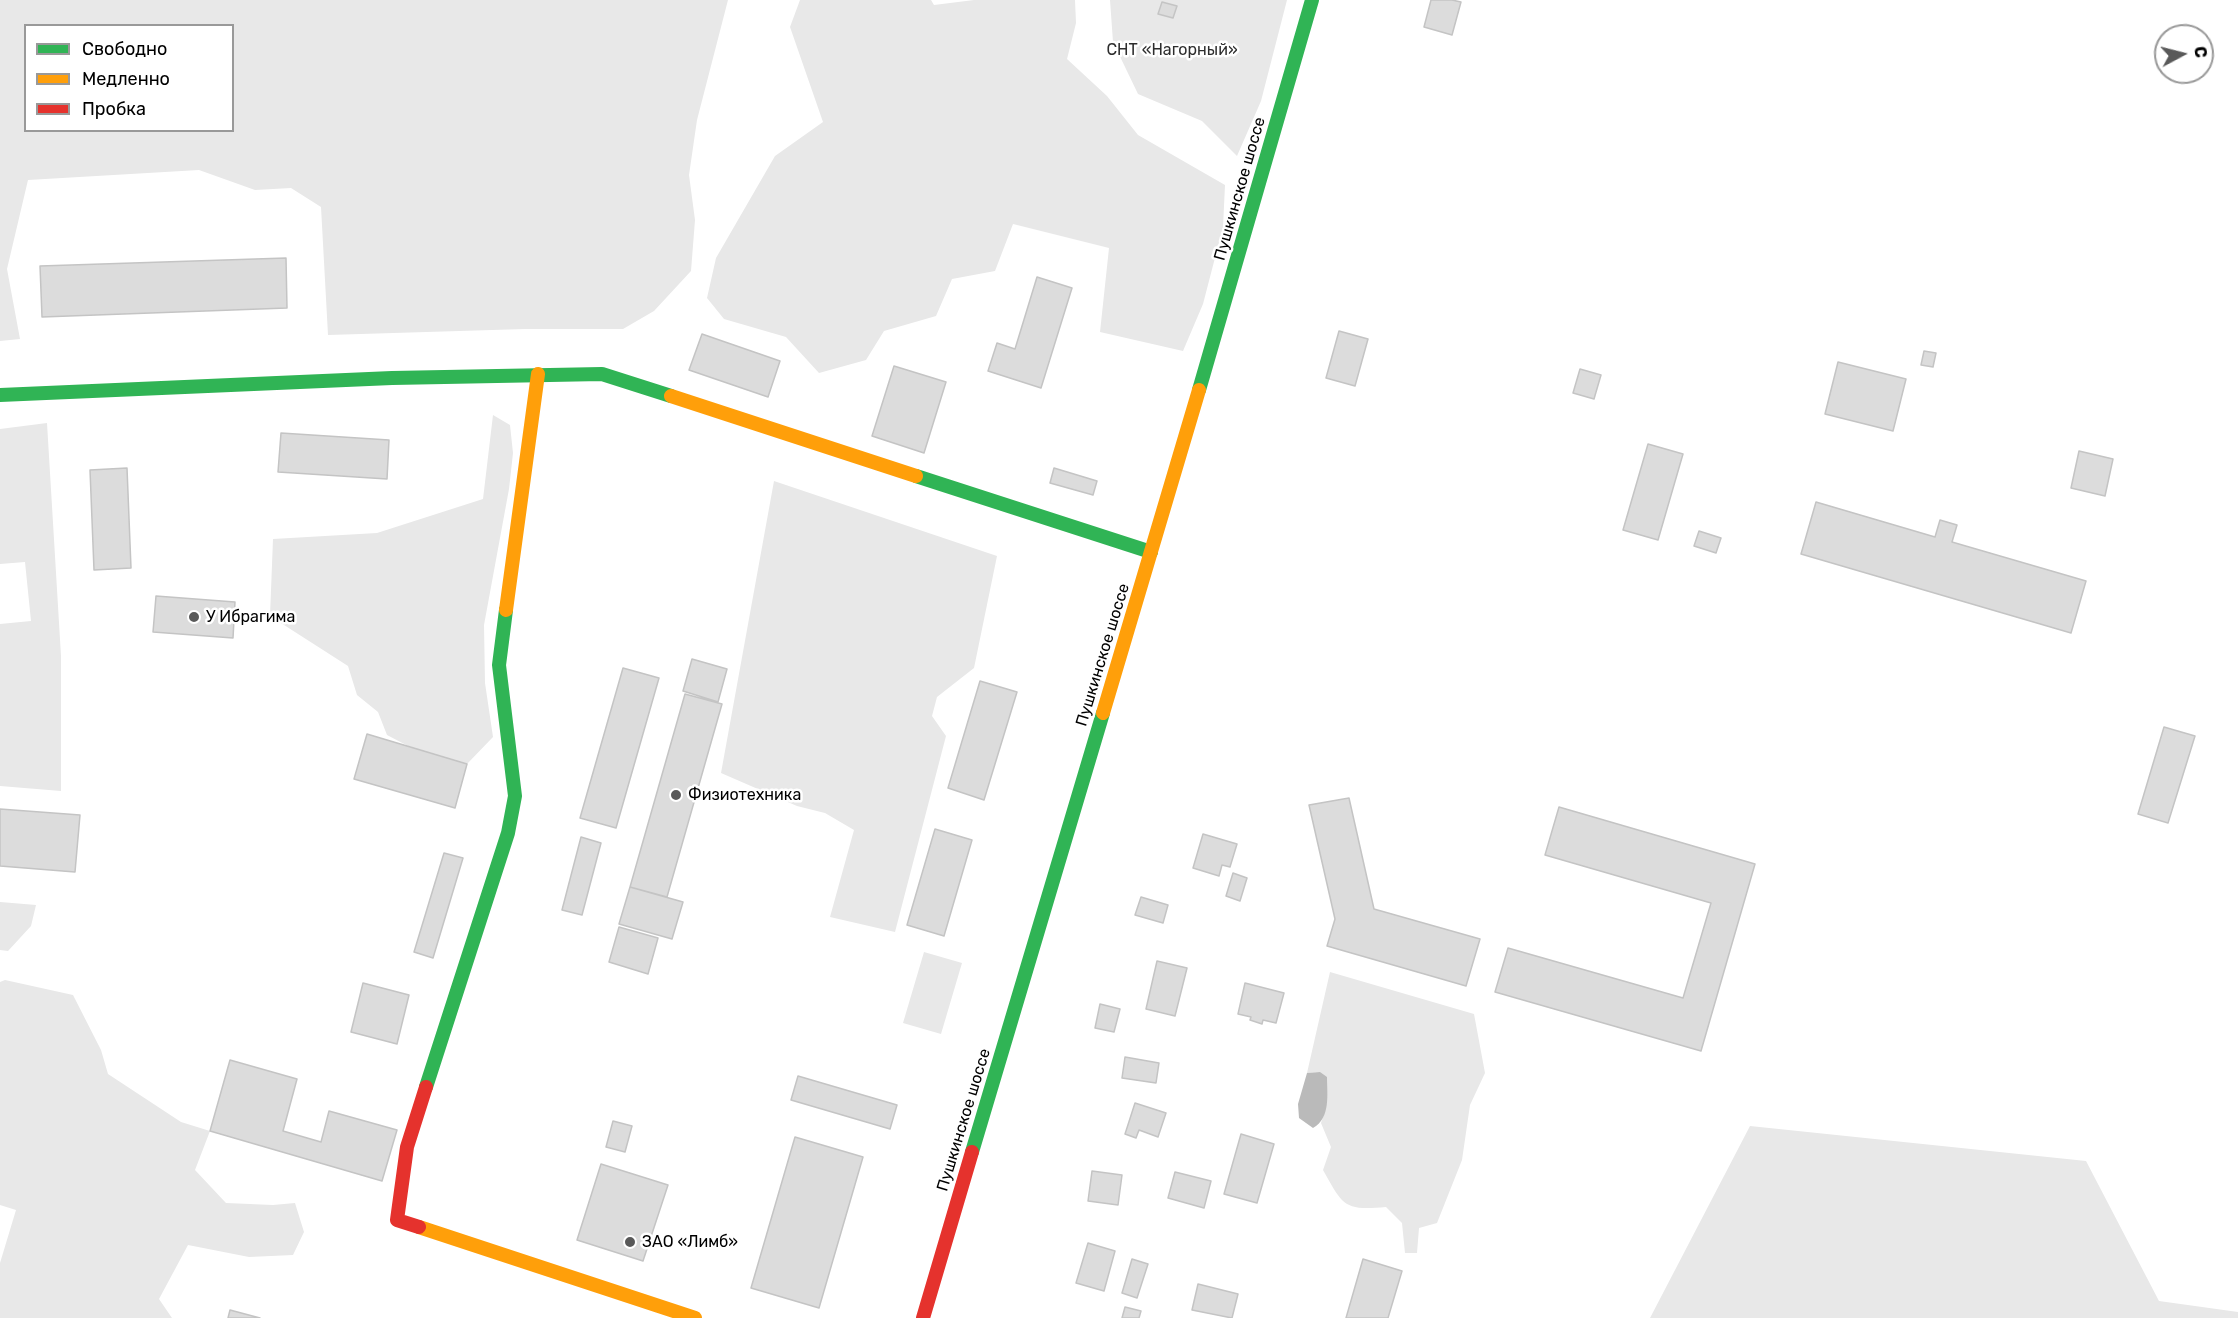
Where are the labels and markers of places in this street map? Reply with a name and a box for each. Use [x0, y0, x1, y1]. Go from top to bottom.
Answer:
place label: У Ибрагима [206, 607, 295, 627]
marker: У Ибрагима [187, 610, 201, 624]
place label: Физиотехника [688, 785, 801, 805]
marker: Физиотехника [669, 788, 683, 802]
place label: ЗАО «Лимб» [642, 1232, 738, 1252]
marker: ЗАО «Лимб» [623, 1235, 637, 1249]

